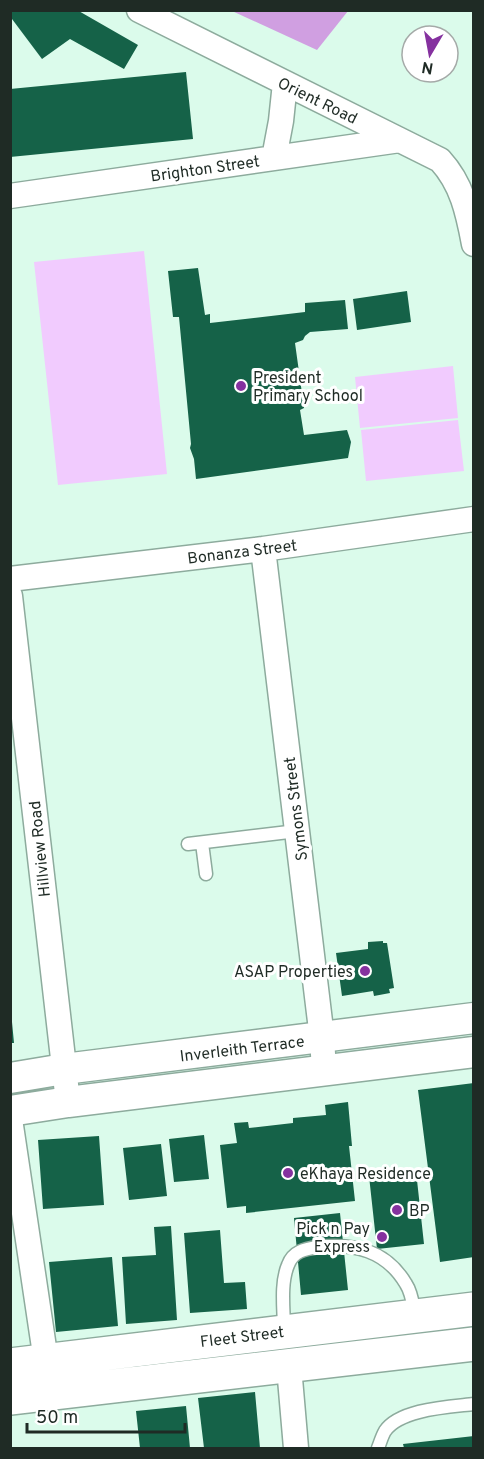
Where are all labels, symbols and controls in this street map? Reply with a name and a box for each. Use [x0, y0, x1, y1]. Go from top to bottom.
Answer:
north arrow [400, 24, 460, 84]
text: N [420, 56, 435, 78]
street label: Orient Road [274, 74, 360, 130]
street label: Brighton Street [149, 152, 261, 188]
place label: President Primary School [253, 369, 363, 407]
marker: President Primary School [234, 379, 248, 393]
street label: Bonanza Street [186, 536, 298, 570]
street label: Symons Street [281, 755, 313, 862]
street label: Hillview Road [26, 800, 56, 898]
place label: ASAP Properties [234, 963, 353, 983]
marker: ASAP Properties [358, 964, 372, 978]
street label: Inverleith Terrace [179, 1032, 306, 1068]
place label: eKhaya Residence [300, 1165, 431, 1185]
marker: eKhaya Residence [281, 1166, 295, 1180]
place label: BP [409, 1202, 430, 1222]
marker: BP [390, 1203, 404, 1217]
place label: Pick n Pay Express [296, 1220, 370, 1258]
marker: Pick n Pay Express [375, 1230, 389, 1244]
street label: Fleet Street [199, 1323, 285, 1353]
scale bar [27, 1396, 184, 1434]
text: 50 m [36, 1407, 78, 1430]

